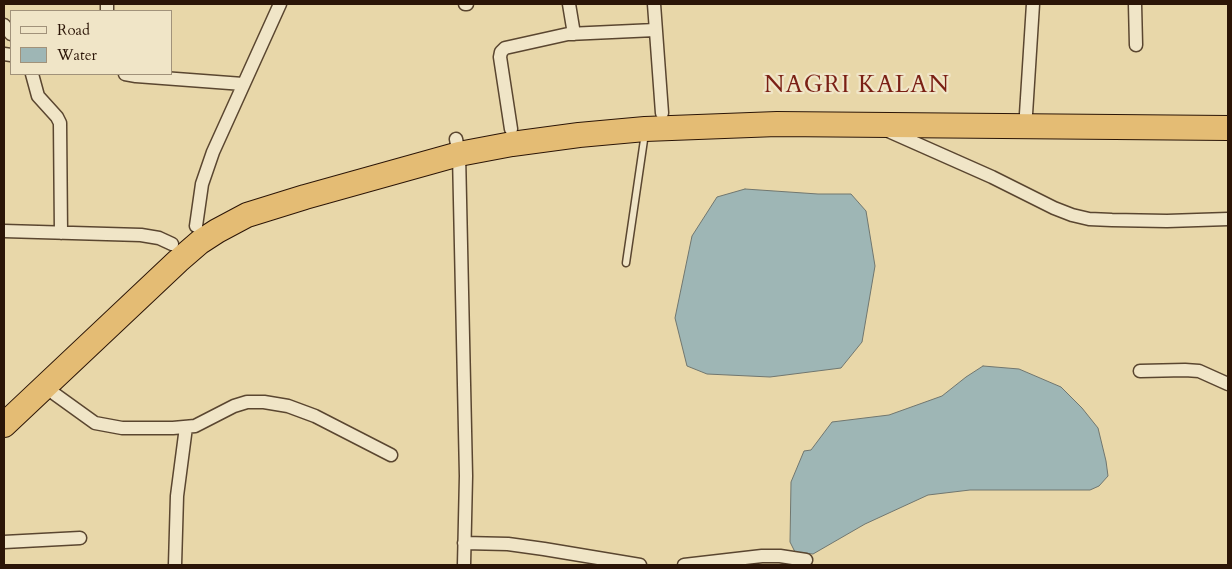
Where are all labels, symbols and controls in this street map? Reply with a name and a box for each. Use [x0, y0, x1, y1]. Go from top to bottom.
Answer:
legend [10, 10, 172, 75]
text: Road [57, 20, 90, 40]
text: Water [57, 45, 97, 65]
district label: NAGRI KALAN [763, 72, 951, 100]

